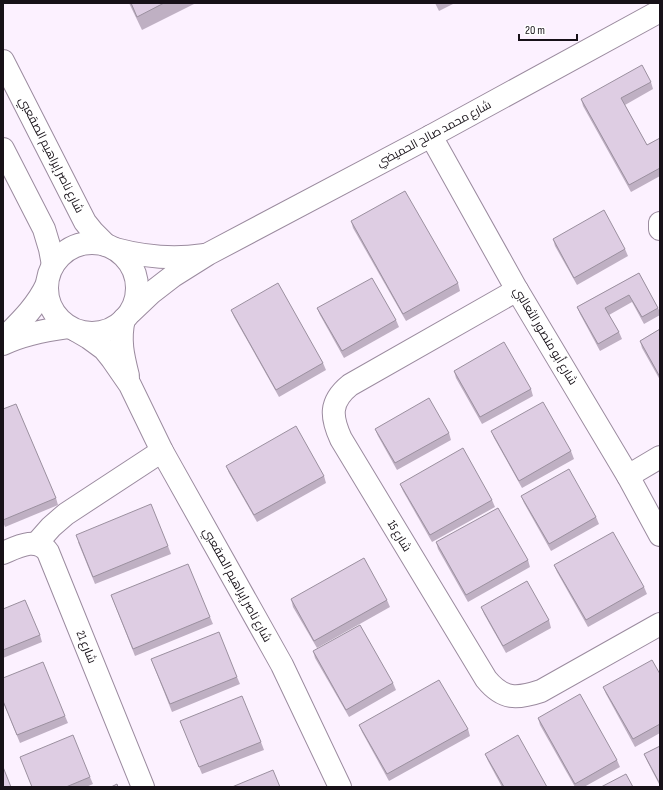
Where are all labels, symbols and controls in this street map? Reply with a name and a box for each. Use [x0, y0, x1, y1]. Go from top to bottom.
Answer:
scale bar [519, 16, 577, 42]
text: 20 m [525, 23, 545, 38]
street label: شارع ناصر إبراهيم الصقعبي [13, 94, 87, 217]
street label: شارع محمد صالح الحميضي [374, 97, 495, 172]
street label: شارع أبو منصور الثعالبي [508, 284, 581, 389]
street label: شارع 15 [384, 517, 414, 555]
street label: شارع ناصر إبراهيم الصقعبي [198, 525, 275, 646]
street label: شارع 21 [73, 628, 99, 666]

